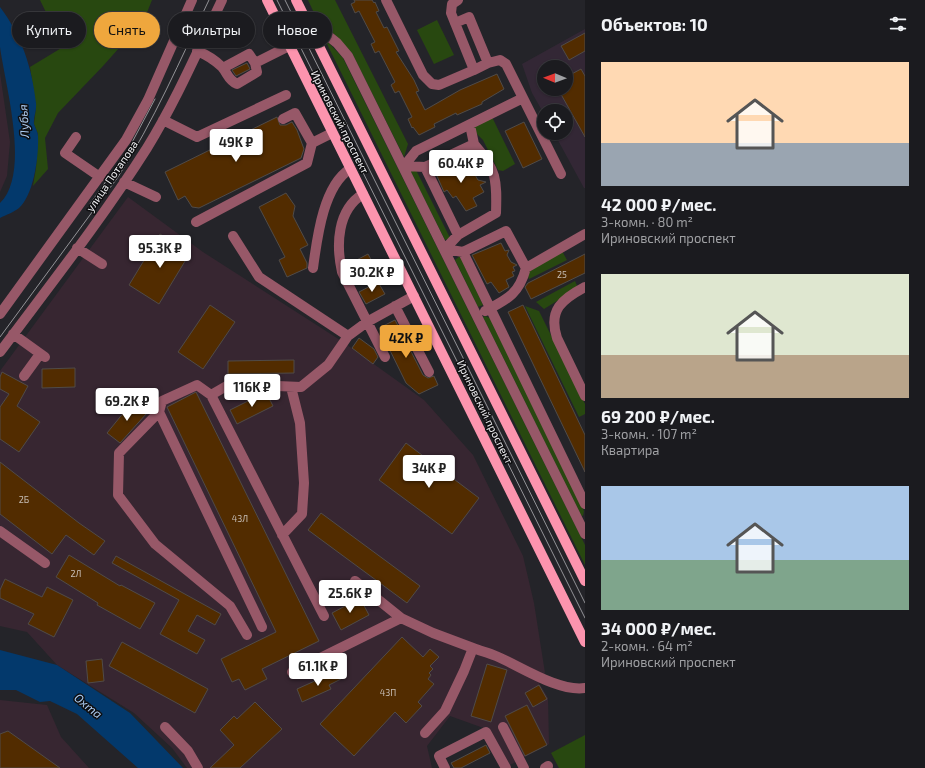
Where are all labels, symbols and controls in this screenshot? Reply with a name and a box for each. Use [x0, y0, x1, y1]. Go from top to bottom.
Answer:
chip: Купить [12, 12, 86, 48]
chip: Снять [94, 12, 160, 48]
chip: Фильтры [168, 12, 255, 48]
chip: Новое [263, 12, 332, 48]
icon: filters [887, 13, 909, 35]
text: Объектов: 10 [601, 14, 708, 34]
north arrow [537, 60, 573, 96]
map controls [537, 60, 573, 140]
street label: Ириновский проспект [309, 68, 372, 176]
icon: home [719, 88, 791, 160]
water label: Лубья [15, 104, 31, 139]
button: locate [537, 104, 573, 140]
pin: 49K ₽ [208, 129, 264, 163]
text: 49K ₽ [219, 134, 253, 150]
street label: улица Потапова [83, 138, 141, 214]
pin: 60.4K ₽ [424, 150, 498, 184]
text: 60.4K ₽ [438, 155, 484, 171]
text: 42 000 ₽/мес. [601, 194, 716, 214]
text: 3-комн. · 80 m² [601, 214, 693, 230]
text: Ириновский проспект [601, 230, 736, 246]
pin: 95.3K ₽ [123, 235, 197, 269]
text: 95.3K ₽ [138, 240, 182, 256]
pin: 30.2K ₽ [335, 259, 409, 293]
text: 30.2K ₽ [350, 264, 394, 280]
house number: 25 [557, 269, 567, 280]
icon: home [719, 300, 791, 372]
pin: 42K ₽ [378, 325, 434, 359]
text: 42K ₽ [389, 330, 423, 346]
street label: Ириновский проспект [455, 358, 517, 466]
pin: 116K ₽ [219, 374, 285, 408]
text: 116K ₽ [233, 379, 271, 395]
pin: 69.2K ₽ [90, 388, 164, 422]
text: 69.2K ₽ [105, 393, 149, 409]
text: 69 200 ₽/мес. [601, 406, 715, 426]
text: 3-комн. · 107 m² [601, 426, 697, 442]
text: Квартира [601, 442, 660, 458]
pin: 34K ₽ [401, 455, 457, 489]
text: 34K ₽ [412, 460, 446, 476]
house number: 2Б [19, 494, 29, 505]
icon: home [719, 512, 791, 584]
house number: 43Л [232, 513, 248, 524]
house number: 2Л [71, 568, 82, 579]
pin: 25.6K ₽ [313, 580, 387, 614]
text: 25.6K ₽ [328, 585, 372, 601]
text: 34 000 ₽/мес. [601, 618, 716, 638]
text: 2-комн. · 64 m² [601, 638, 693, 654]
pin: 61.1K ₽ [281, 653, 355, 687]
text: Ириновский проспект [601, 654, 736, 670]
text: 61.1K ₽ [298, 658, 338, 674]
house number: 43П [380, 687, 396, 698]
water label: Охта [72, 690, 105, 721]

